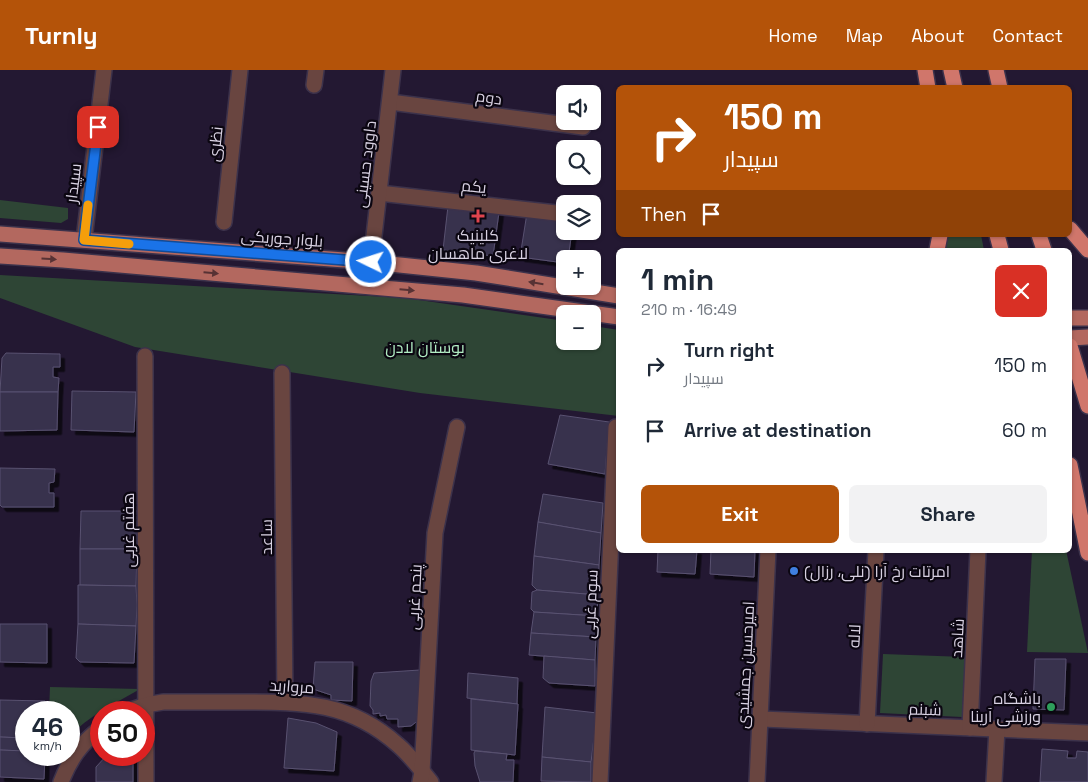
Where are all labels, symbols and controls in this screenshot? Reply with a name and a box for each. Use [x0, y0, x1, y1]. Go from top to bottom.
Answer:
text: Turnly [25, 20, 98, 51]
text: Home [769, 24, 818, 47]
text: Map [846, 24, 883, 47]
text: About [911, 24, 965, 47]
text: Contact [993, 24, 1063, 47]
street label: دوم [474, 85, 503, 111]
map controls [556, 85, 601, 350]
button: sound [556, 85, 601, 130]
text: 150 m [724, 95, 822, 139]
icon: right [641, 105, 706, 170]
pin [77, 106, 119, 148]
icon: arrive [84, 113, 112, 141]
street label: داوود حسینی [350, 119, 381, 209]
street label: نظری [203, 125, 228, 163]
button: search [556, 140, 601, 185]
text: سپیدار [724, 145, 779, 173]
street label: سپیدار [61, 162, 86, 205]
street label: یکم [460, 175, 488, 199]
button: layers [556, 195, 601, 240]
icon: arrive [697, 200, 725, 228]
text: Then [641, 202, 687, 227]
marker: کلینیک لاغری ماهسان [471, 209, 485, 223]
street label: بلوار جوریکی [240, 225, 324, 252]
place label: کلینیک لاغری ماهسان [428, 225, 528, 264]
position arrow [344, 235, 396, 287]
button: + [556, 250, 601, 295]
one-way arrow [41, 256, 57, 264]
text: 1 min [641, 260, 714, 299]
button: close [995, 265, 1047, 317]
one-way arrow [203, 269, 219, 277]
one-way arrow [528, 278, 544, 286]
one-way arrow [400, 286, 416, 294]
text: 210 m · 16:49 [641, 299, 737, 320]
button: − [556, 305, 601, 350]
park label: بوستان لادن [385, 337, 465, 358]
text: Turn right [684, 338, 774, 363]
icon: right [641, 352, 669, 380]
text: 150 m [994, 353, 1047, 378]
text: سپیدار [684, 368, 724, 389]
icon: arrive [641, 417, 669, 445]
text: Arrive at destination [684, 418, 872, 443]
text: 60 m [1002, 418, 1047, 443]
button: Exit [641, 485, 839, 543]
button: Share [849, 485, 1047, 543]
street label: هفتم غربی [118, 492, 140, 568]
street label: ساعد [256, 519, 277, 555]
place label: امرتات رخ آرا (نلی، رزال) [804, 561, 950, 583]
street label: پنجم غربی [402, 563, 428, 631]
marker: امرتات رخ آرا (نلی، رزال) [788, 565, 800, 577]
street label: سوم غربی [578, 569, 604, 639]
street label: امیرحسین جمشیدی [732, 601, 759, 729]
street label: شاهد [946, 618, 969, 658]
street label: لاله [843, 624, 866, 649]
street label: مروارید [269, 674, 315, 699]
place label: باشگاه ورزشی آرینا [970, 688, 1041, 727]
street label: شبنم [908, 698, 942, 722]
speed limit sign: 50 [90, 701, 155, 766]
marker: باشگاه ورزشی آرینا [1045, 701, 1057, 713]
text: 46 [32, 711, 63, 743]
text: km/h [33, 738, 62, 754]

